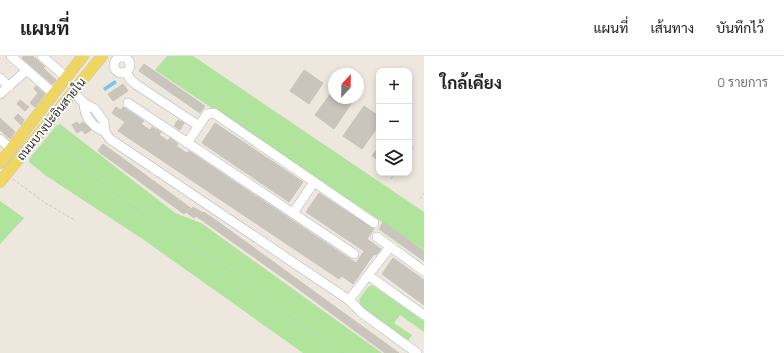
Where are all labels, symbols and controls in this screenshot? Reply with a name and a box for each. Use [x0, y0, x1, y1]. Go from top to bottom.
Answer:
text: แผนที่ [20, 15, 69, 41]
text: แผนที่ [593, 18, 628, 37]
text: เส้นทาง [650, 18, 694, 37]
text: บันทึกไว้ [716, 18, 764, 37]
north arrow [328, 68, 364, 104]
map controls [376, 68, 412, 176]
button: + [376, 68, 412, 104]
text: ใกล้เคียง [440, 71, 502, 94]
text: 0 รายการ [717, 73, 768, 91]
street label: ถนนบางปะอินสายใน [12, 74, 90, 164]
button: − [376, 104, 412, 140]
button: layers [376, 140, 412, 176]

